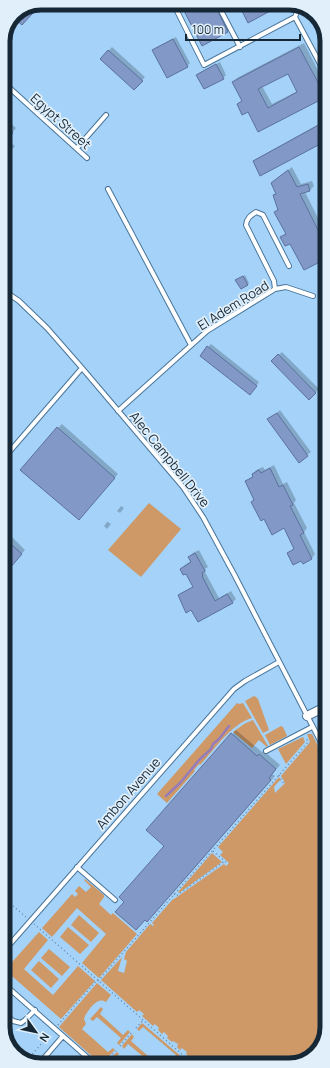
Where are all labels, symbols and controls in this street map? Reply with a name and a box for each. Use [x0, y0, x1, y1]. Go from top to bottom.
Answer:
scale bar [186, 16, 300, 42]
text: 100 m [192, 21, 224, 38]
street label: Egypt Street [27, 89, 95, 153]
street label: El Adem Road [194, 276, 272, 334]
street label: Alec Campbell Drive [126, 407, 214, 511]
street label: Ambon Avenue [92, 753, 164, 833]
north arrow [16, 1012, 56, 1052]
text: N [36, 1030, 53, 1045]

